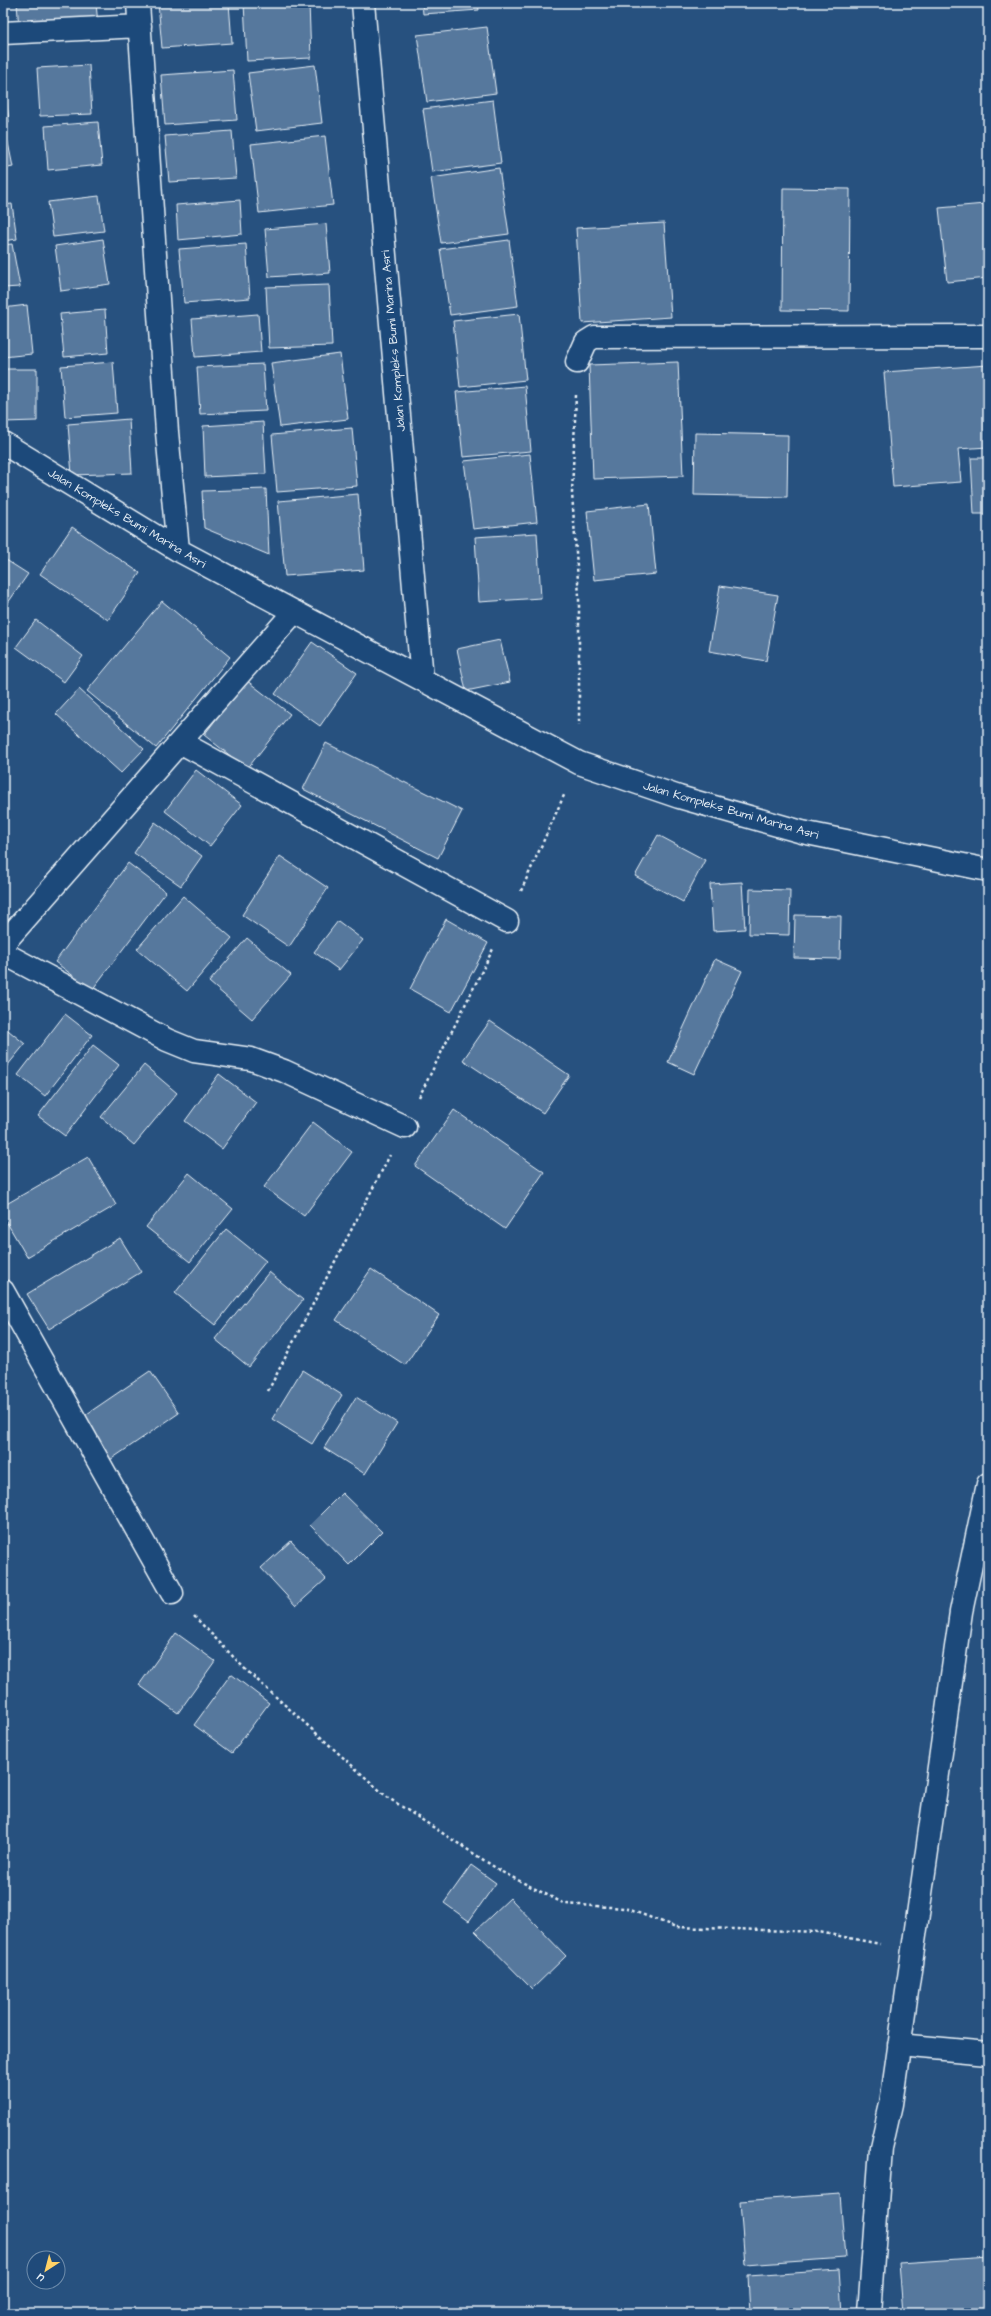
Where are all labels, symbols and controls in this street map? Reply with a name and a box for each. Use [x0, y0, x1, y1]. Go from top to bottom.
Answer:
street label: Jalan Kompleks Bumi Marina Asri [377, 249, 410, 432]
street label: Jalan Kompleks Bumi Marina Asri [44, 464, 209, 573]
street label: Jalan Kompleks Bumi Marina Asri [641, 777, 821, 844]
north arrow [26, 2250, 66, 2290]
text: U [34, 2270, 48, 2286]

